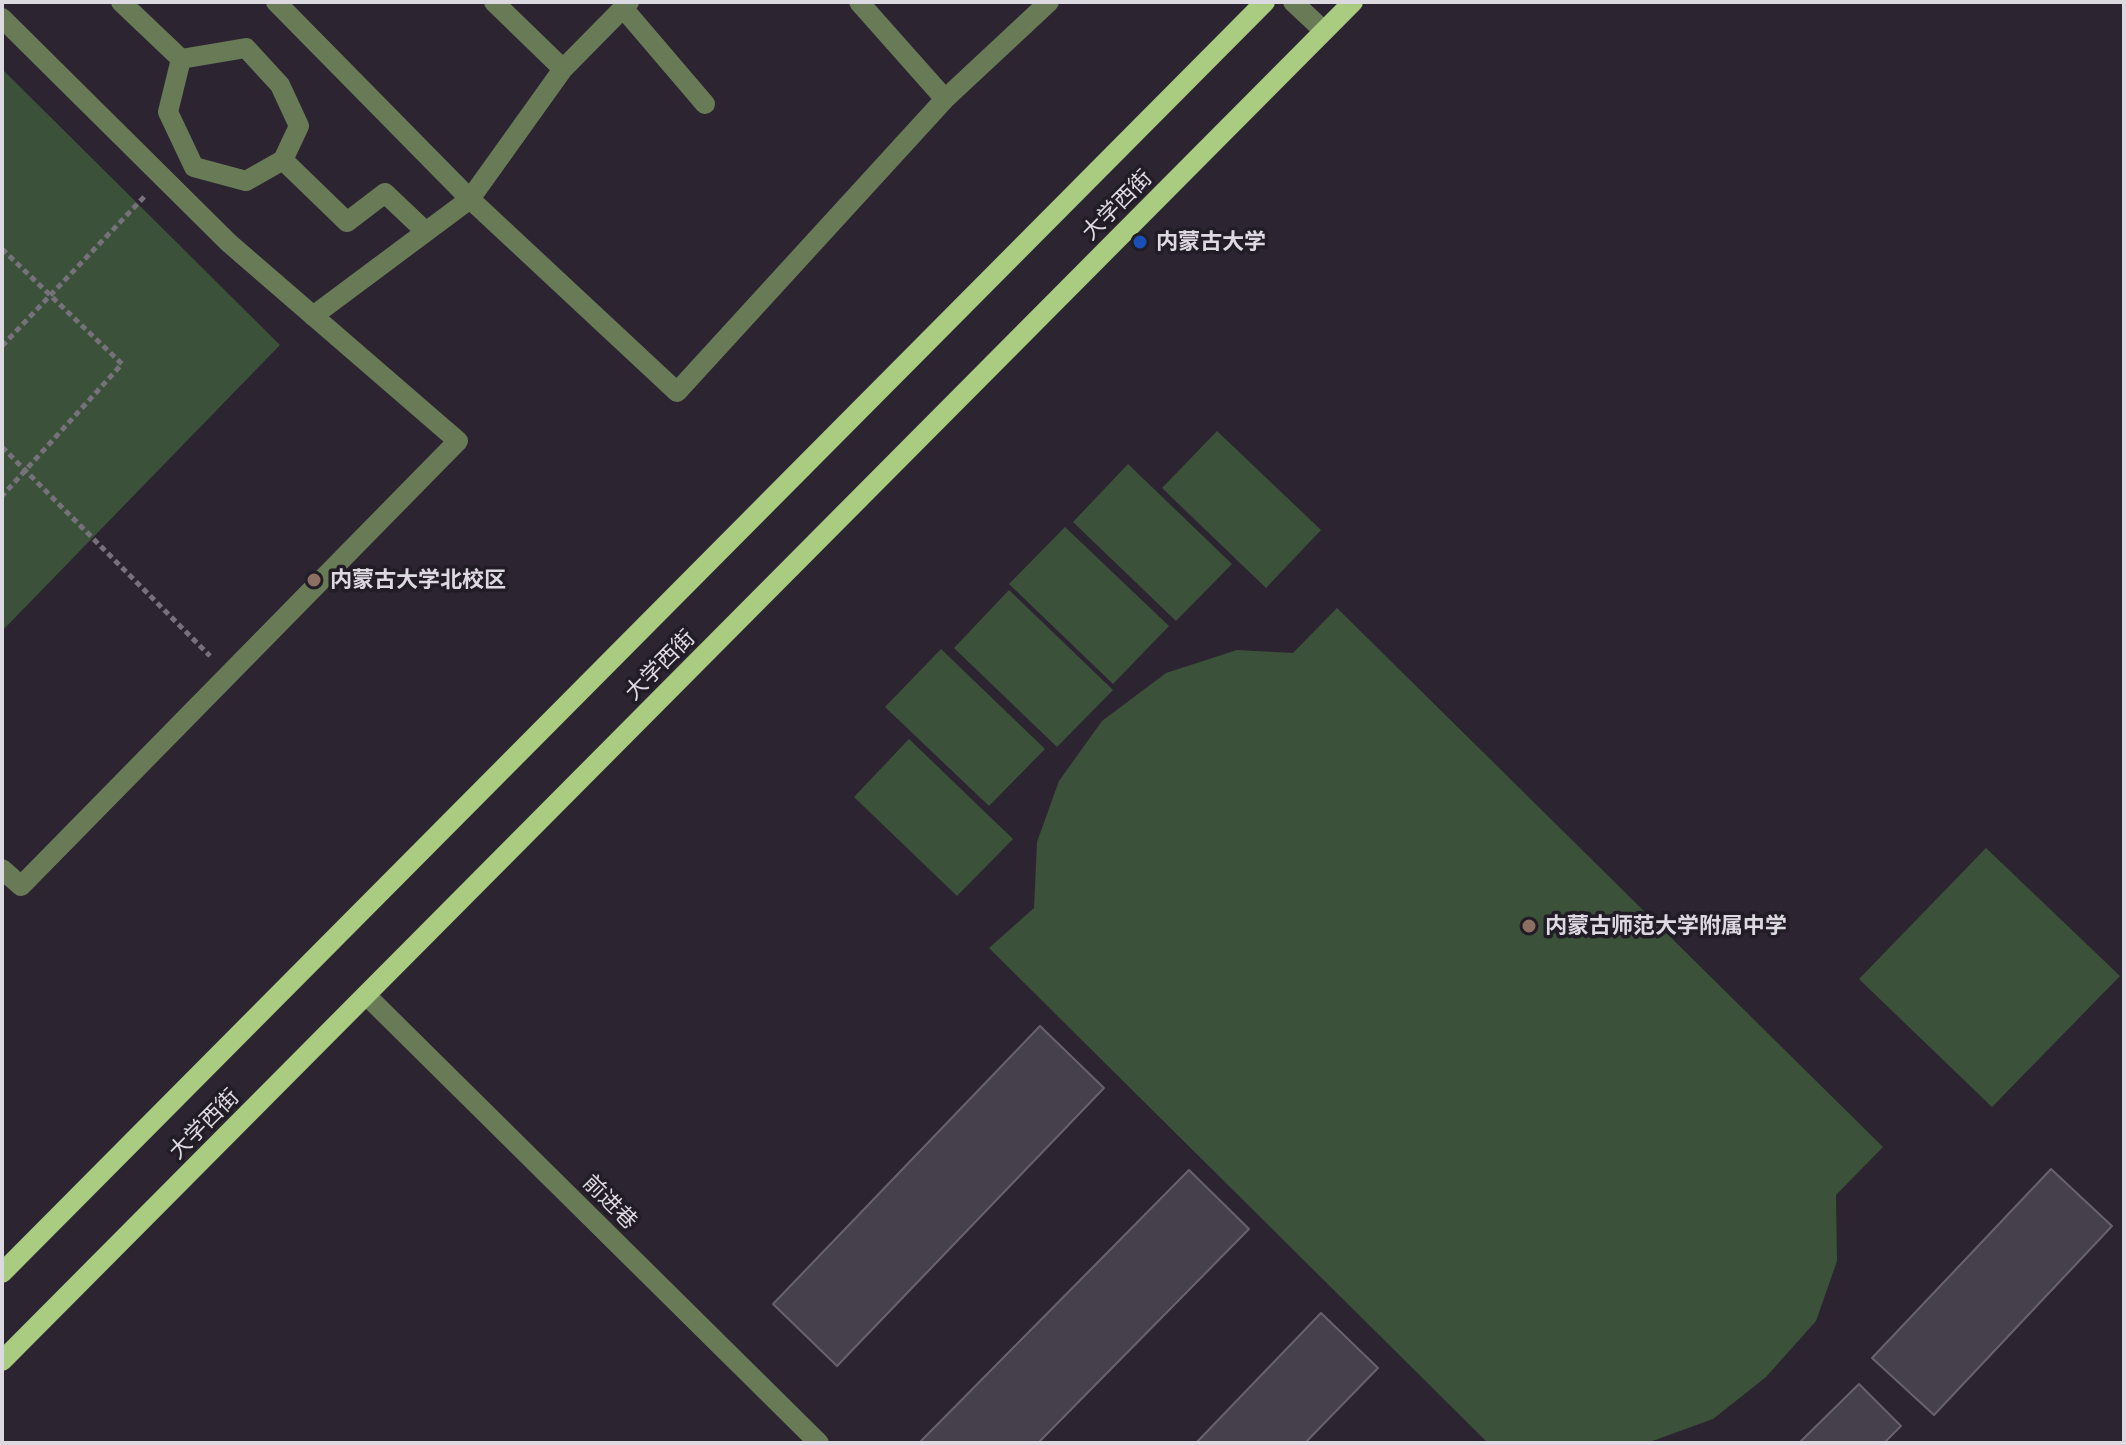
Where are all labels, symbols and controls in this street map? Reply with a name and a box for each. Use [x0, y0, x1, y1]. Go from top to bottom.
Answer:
street label: 大学西街 [1077, 165, 1157, 245]
place label: 内蒙古大学 [1156, 229, 1266, 255]
marker: 内蒙古大学 [1131, 233, 1149, 251]
place label: 内蒙古大学北校区 [330, 567, 506, 593]
marker: 内蒙古大学北校区 [305, 571, 323, 589]
street label: 大学西街 [620, 625, 700, 705]
place label: 内蒙古师范大学附属中学 [1545, 913, 1787, 939]
marker: 内蒙古师范大学附属中学 [1520, 917, 1538, 935]
street label: 大学西街 [164, 1084, 244, 1164]
street label: 前进巷 [577, 1169, 643, 1235]

